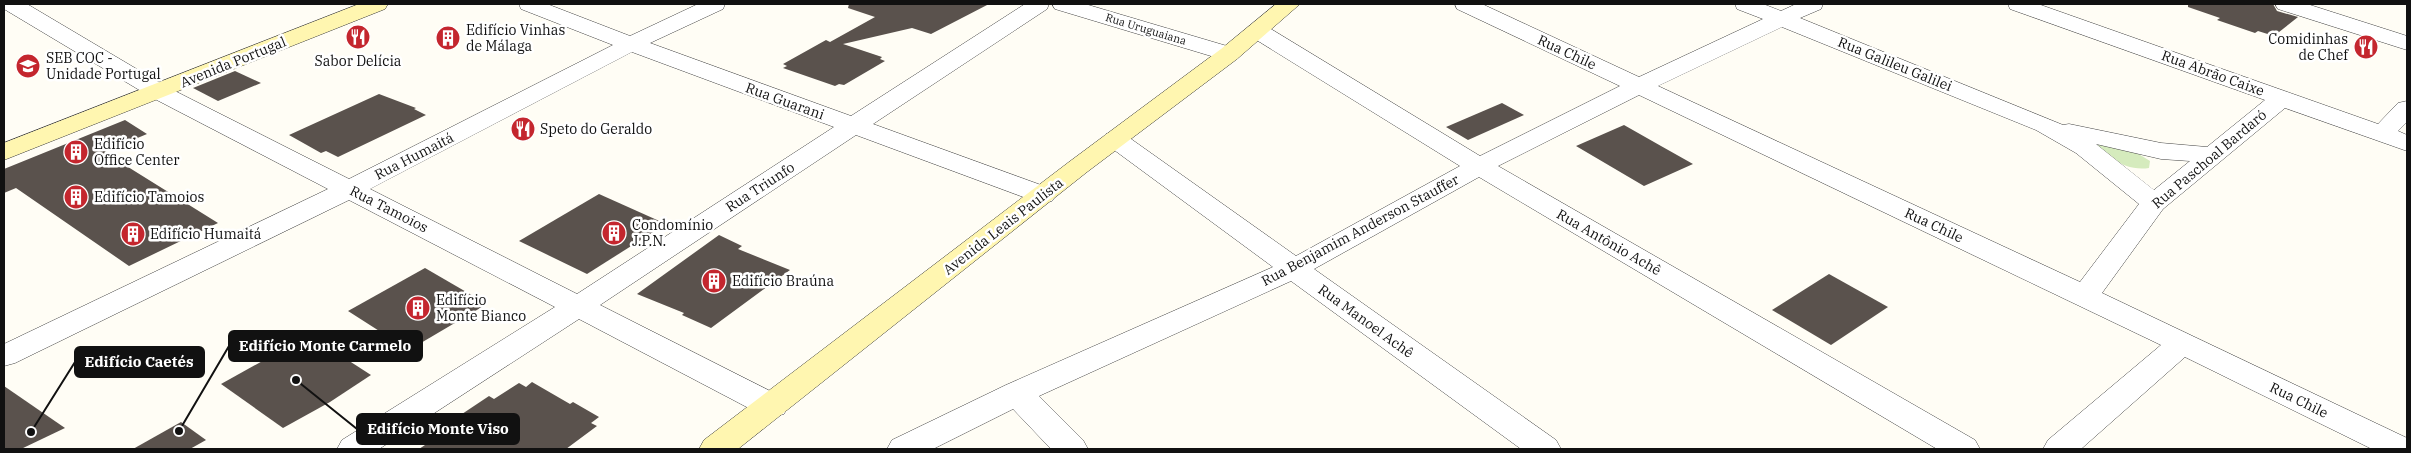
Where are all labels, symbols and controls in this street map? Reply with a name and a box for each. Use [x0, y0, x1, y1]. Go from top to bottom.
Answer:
street label: Rua Uruguaiana [1104, 10, 1188, 48]
place label: Edifício Vinhas de Málaga [466, 21, 565, 55]
restaurant icon: Sabor Delícia [345, 24, 371, 50]
building icon: Edifício Vinhas de Málaga [435, 25, 461, 51]
place label: Comidinhas de Chef [2268, 30, 2349, 64]
street label: Rua Chile [1535, 31, 1599, 73]
street label: Avenida Portugal [177, 33, 289, 91]
street label: Rua Galileu Galilei [1835, 33, 1955, 95]
restaurant icon: Comidinhas de Chef [2353, 34, 2379, 60]
street label: Rua Abrão Caixe [2159, 46, 2267, 100]
place label: SEB COC - Unidade Portugal [46, 49, 161, 83]
place label: Sabor Delícia [315, 52, 402, 70]
school or university icon: SEB COC - Unidade Portugal [15, 53, 41, 79]
street label: Rua Guarani [743, 78, 827, 124]
street label: Rua Paschoal Bardaró [2148, 106, 2270, 212]
restaurant icon: Speto do Geraldo [510, 116, 536, 142]
place label: Speto do Geraldo [540, 120, 652, 138]
street label: Rua Humaitá [371, 128, 457, 184]
place label: Edifício Office Center [94, 135, 180, 169]
building icon: Edifício Office Center [63, 139, 89, 165]
street label: Rua Triunfo [722, 158, 798, 216]
street label: Rua Benjamim Anderson Stauffer [1258, 170, 1463, 290]
street label: Avenida Leais Paulista [939, 173, 1067, 279]
street label: Rua Tamoios [347, 182, 431, 236]
building icon: Edifício Tamoios [63, 184, 89, 210]
place label: Edifício Tamoios [94, 188, 204, 206]
street label: Rua Chile [1902, 204, 1966, 246]
street label: Rua Antônio Achê [1553, 205, 1665, 279]
place label: Condomínio J.P.N. [632, 216, 713, 250]
building icon: Condomínio J.P.N. [601, 220, 627, 246]
building icon: Edifício Humaitá [120, 221, 146, 247]
place label: Edifício Humaitá [150, 225, 262, 243]
building icon: Edifício Braúna [701, 268, 727, 294]
place label: Edifício Braúna [732, 272, 834, 290]
street label: Rua Manoel Achê [1315, 280, 1417, 362]
place label: Edifício Monte Bianco [436, 291, 526, 325]
building icon: Edifício Monte Bianco [405, 295, 431, 321]
callout: Edifício Monte Carmelo [229, 331, 422, 361]
text: Edifício Monte Carmelo [239, 336, 412, 355]
callout: Edifício Caetés [75, 347, 204, 377]
text: Edifício Caetés [84, 352, 194, 371]
street label: Rua Chile [2267, 378, 2331, 422]
callout: Edifício Monte Viso [357, 414, 519, 444]
text: Edifício Monte Viso [367, 419, 509, 438]

